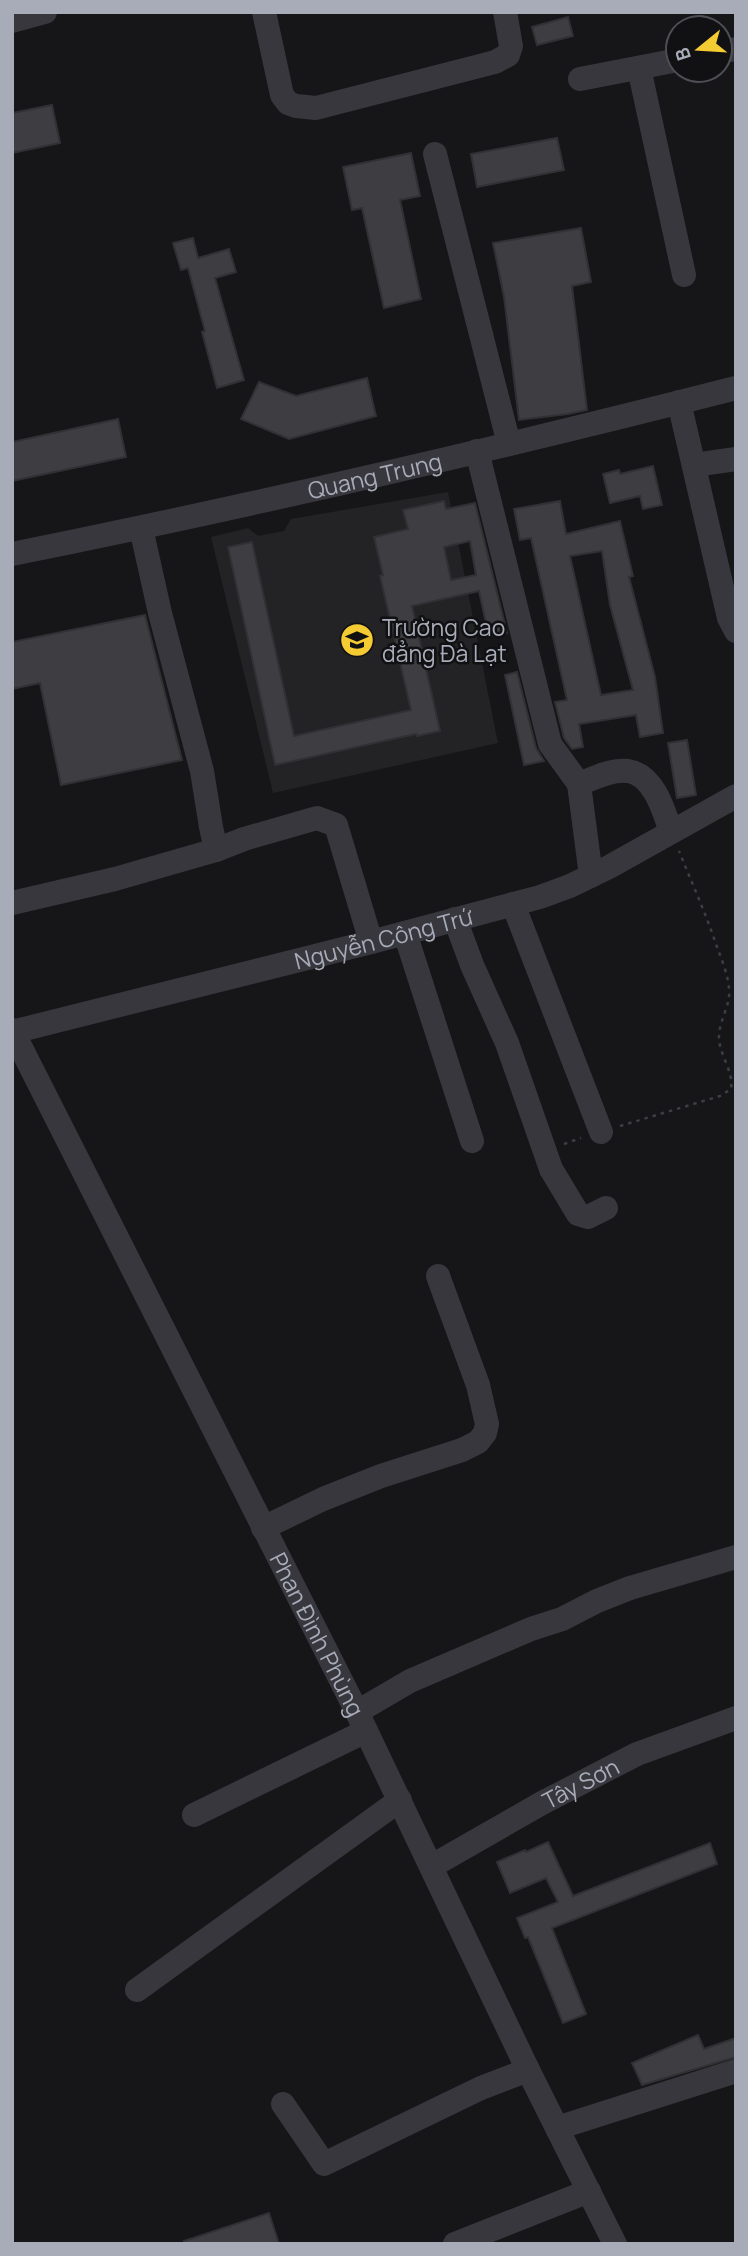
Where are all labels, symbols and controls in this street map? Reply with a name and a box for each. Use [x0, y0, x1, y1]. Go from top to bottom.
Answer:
north arrow [664, 14, 734, 84]
text: B [669, 45, 697, 64]
street label: Quang Trung [304, 445, 445, 506]
place label: Trường Cao đẳng Đà Lạt [382, 611, 507, 669]
school or university icon: Trường Cao đẳng Đà Lạt [338, 621, 376, 659]
street label: Nguyễn Công Trứ [291, 899, 477, 977]
street label: Phan Đình Phùng [263, 1547, 372, 1722]
street label: Tây Sơn [536, 1750, 624, 1816]

